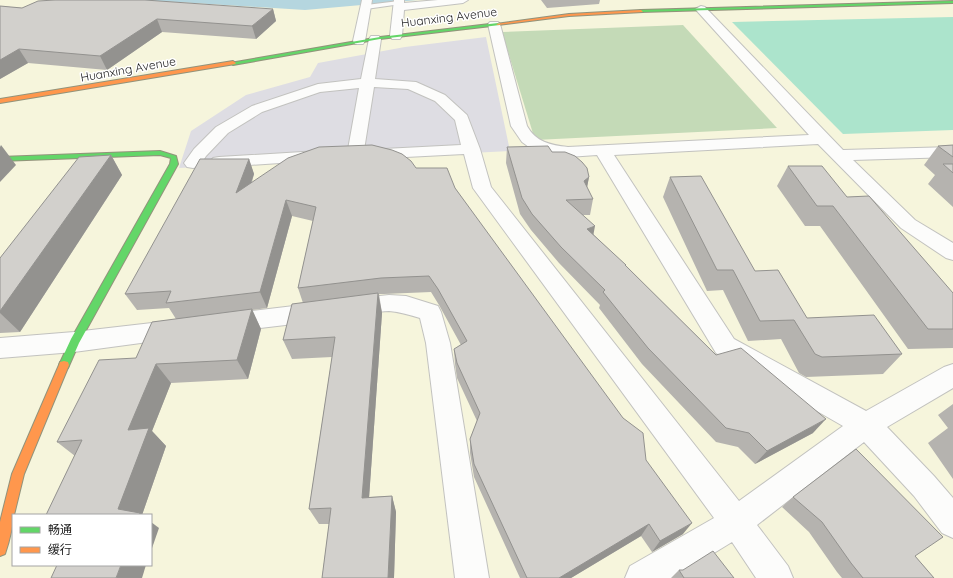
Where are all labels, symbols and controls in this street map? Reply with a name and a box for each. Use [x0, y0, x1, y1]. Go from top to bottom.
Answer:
street label: Huanxing Avenue [400, 4, 498, 30]
street label: Huanxing Avenue [79, 53, 177, 85]
legend [12, 514, 152, 566]
text: 畅通 [48, 522, 72, 537]
text: 缓行 [48, 542, 72, 557]

